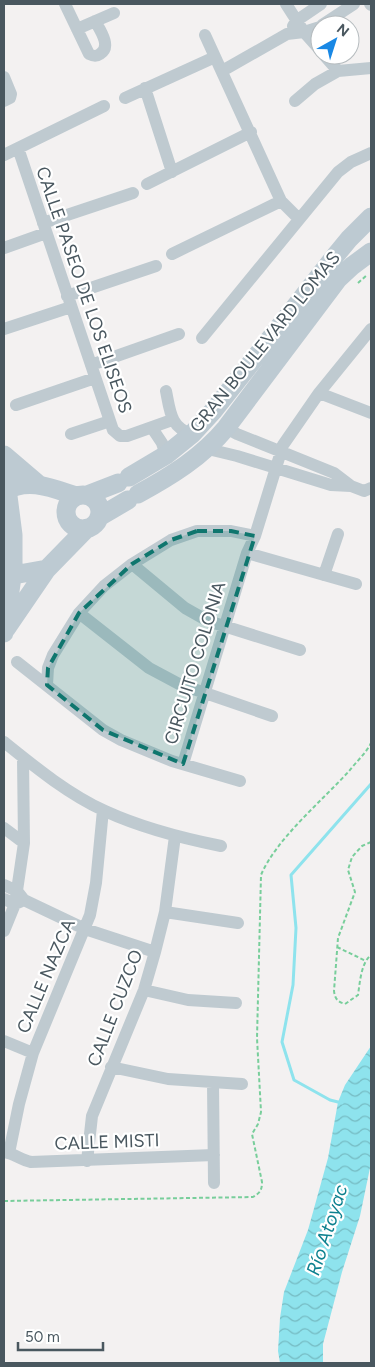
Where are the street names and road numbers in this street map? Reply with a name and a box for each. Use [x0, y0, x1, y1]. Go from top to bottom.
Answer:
street label: CALLE PASEO DE LOS ELISEOS [31, 164, 137, 416]
street label: GRAN BOULEVARD LOMAS [185, 247, 345, 437]
street label: CIRCUITO COLONIA [160, 579, 230, 747]
street label: CALLE NAZCA [12, 916, 80, 1036]
street label: CALLE CUZCO [83, 947, 147, 1069]
street label: CALLE MISTI [54, 1129, 160, 1155]

